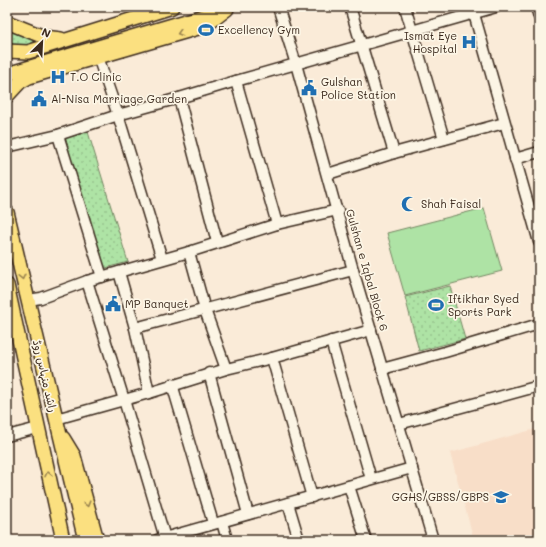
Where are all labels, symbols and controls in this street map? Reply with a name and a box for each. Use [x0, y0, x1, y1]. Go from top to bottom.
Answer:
sports icon: Excellency Gym [197, 21, 215, 39]
north arrow [22, 22, 62, 62]
place label: Excellency Gym [218, 22, 300, 37]
text: N [39, 24, 53, 41]
one-way arrow [177, 28, 184, 37]
place label: Ismat Eye Hospital [404, 28, 457, 56]
hospital icon: Ismat Eye Hospital [460, 33, 478, 51]
hospital icon: T.O Clinic [49, 68, 67, 86]
place label: T.O Clinic [70, 69, 122, 84]
place label: Gulshan Police Station [321, 74, 396, 102]
public building icon: Gulshan Police Station [300, 79, 318, 97]
public building icon: Al-Nisa Marriage Garden [30, 90, 48, 108]
place label: Al-Nisa Marriage Garden [51, 91, 187, 106]
mosque icon: Shah Faisal [400, 195, 418, 213]
place label: Shah Faisal [421, 196, 481, 211]
street label: Gulshan e Iqbal Block 6 [343, 207, 392, 332]
one-way arrow [18, 274, 26, 280]
place label: Iftikhar Syed Sports Park [448, 291, 519, 319]
public building icon: MP Banquet [104, 295, 122, 313]
place label: MP Banquet [125, 296, 189, 311]
sports icon: Iftikhar Syed Sports Park [427, 296, 445, 314]
street label: راشد منہاس روڈ [29, 338, 61, 414]
one-way arrow [45, 471, 53, 478]
school or university icon: GGHS/GBSS/GBPS [492, 488, 510, 506]
place label: GGHS/GBSS/GBPS [392, 489, 489, 504]
one-way arrow [83, 501, 91, 508]

